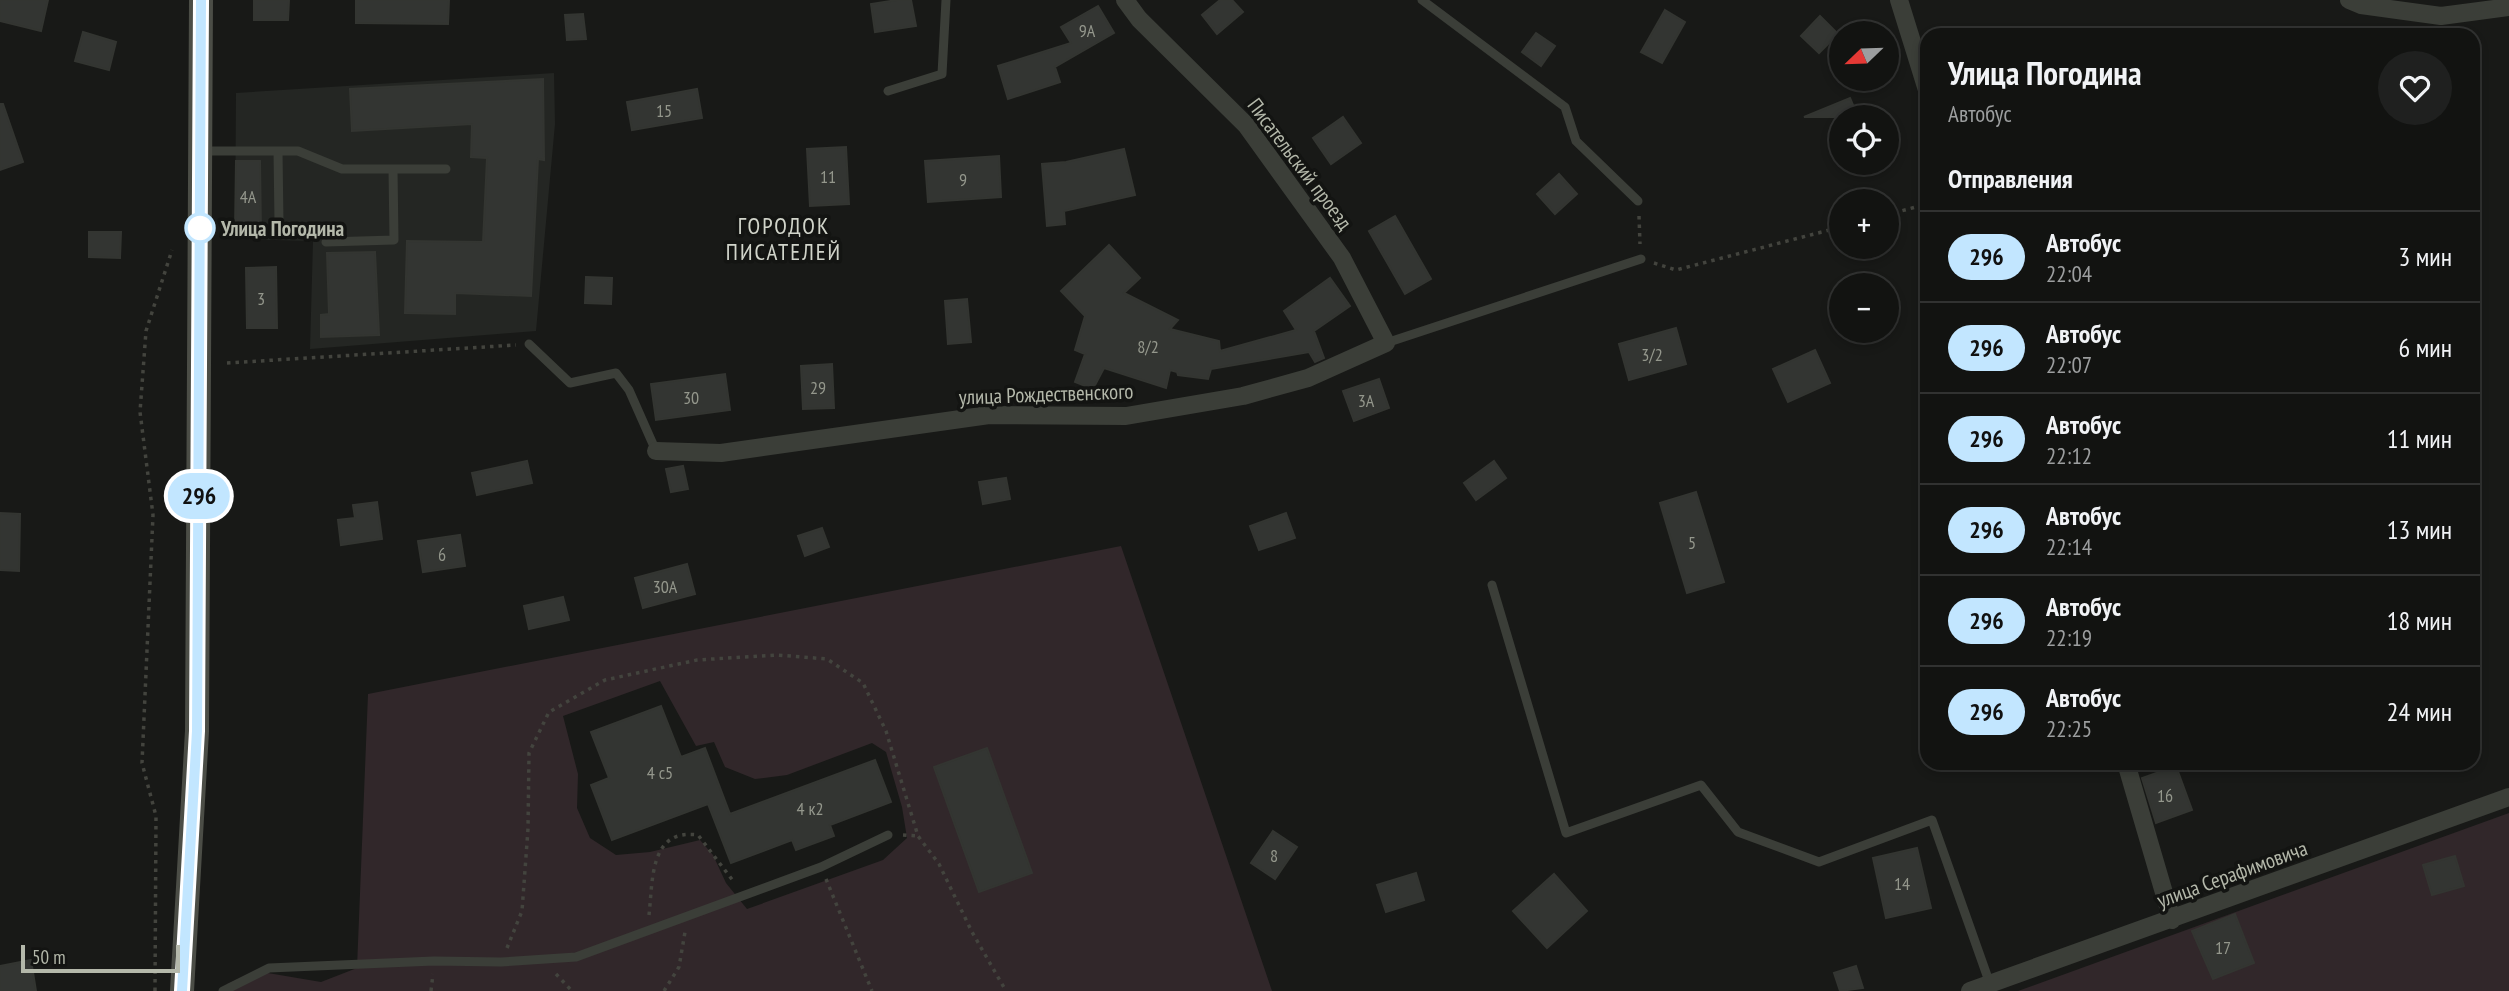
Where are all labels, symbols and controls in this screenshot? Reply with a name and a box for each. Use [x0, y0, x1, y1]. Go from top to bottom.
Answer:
house number: 9А [1079, 19, 1096, 42]
north arrow [1829, 21, 1899, 91]
map controls [1829, 21, 1899, 343]
text: Улица Погодина [1948, 51, 2142, 94]
button: heart [2378, 51, 2452, 125]
street label: Писательский проезд [1242, 93, 1358, 235]
house number: 15 [656, 99, 672, 122]
text: Автобус [1948, 99, 2012, 128]
button: locate [1829, 105, 1899, 175]
text: Отправления [1948, 162, 2073, 195]
house number: 11 [820, 165, 836, 188]
house number: 9 [959, 168, 967, 191]
house number: 4А [240, 185, 257, 208]
button: + [1829, 189, 1899, 259]
district label: ГОРОДОК ПИСАТЕЛЕЙ [726, 211, 842, 266]
marker: Улица Погодина [185, 213, 215, 243]
place label: Улица Погодина [220, 215, 345, 242]
text: Автобус [2046, 226, 2121, 259]
text: 3 мин [2399, 240, 2452, 273]
text: 296 [1969, 241, 2004, 272]
text: 22:04 [2046, 259, 2092, 288]
button: − [1829, 273, 1899, 343]
house number: 3 [257, 287, 265, 310]
text: Автобус [2046, 317, 2121, 350]
text: 6 мин [2399, 331, 2452, 364]
text: 296 [1969, 332, 2004, 363]
house number: 8/2 [1137, 335, 1159, 358]
house number: 3/2 [1641, 343, 1663, 366]
text: 22:07 [2046, 350, 2092, 379]
house number: 29 [810, 376, 826, 399]
street label: улица Рождественского [958, 377, 1134, 411]
house number: 30 [683, 386, 699, 409]
house number: 3А [1358, 389, 1375, 412]
text: Автобус [2046, 408, 2121, 441]
text: 11 мин [2387, 422, 2452, 455]
text: 296 [1969, 423, 2004, 454]
text: 22:12 [2046, 441, 2092, 470]
line badge: 296 [159, 473, 239, 519]
text: 296 [182, 480, 216, 511]
text: Автобус [2046, 499, 2121, 532]
text: 13 мин [2387, 513, 2452, 546]
text: 296 [1969, 514, 2004, 545]
house number: 5 [1688, 531, 1696, 554]
text: 22:14 [2046, 532, 2092, 561]
house number: 6 [438, 543, 446, 566]
house number: 30А [653, 575, 678, 598]
text: Автобус [2046, 590, 2121, 623]
text: 18 мин [2387, 604, 2452, 637]
text: 296 [1969, 605, 2004, 636]
text: 22:19 [2046, 623, 2092, 652]
text: Автобус [2046, 681, 2121, 714]
text: 24 мин [2387, 695, 2452, 728]
text: 296 [1969, 696, 2004, 727]
text: 22:25 [2046, 714, 2092, 743]
house number: 4 с5 [647, 761, 673, 784]
house number: 16 [2157, 784, 2173, 807]
house number: 4 к2 [797, 797, 823, 820]
street label: улица Серафимовича [2153, 834, 2311, 914]
house number: 8 [1270, 844, 1278, 867]
house number: 14 [1894, 872, 1910, 895]
house number: 17 [2215, 936, 2231, 959]
scale bar [21, 942, 180, 974]
text: 50 m [32, 945, 66, 969]

